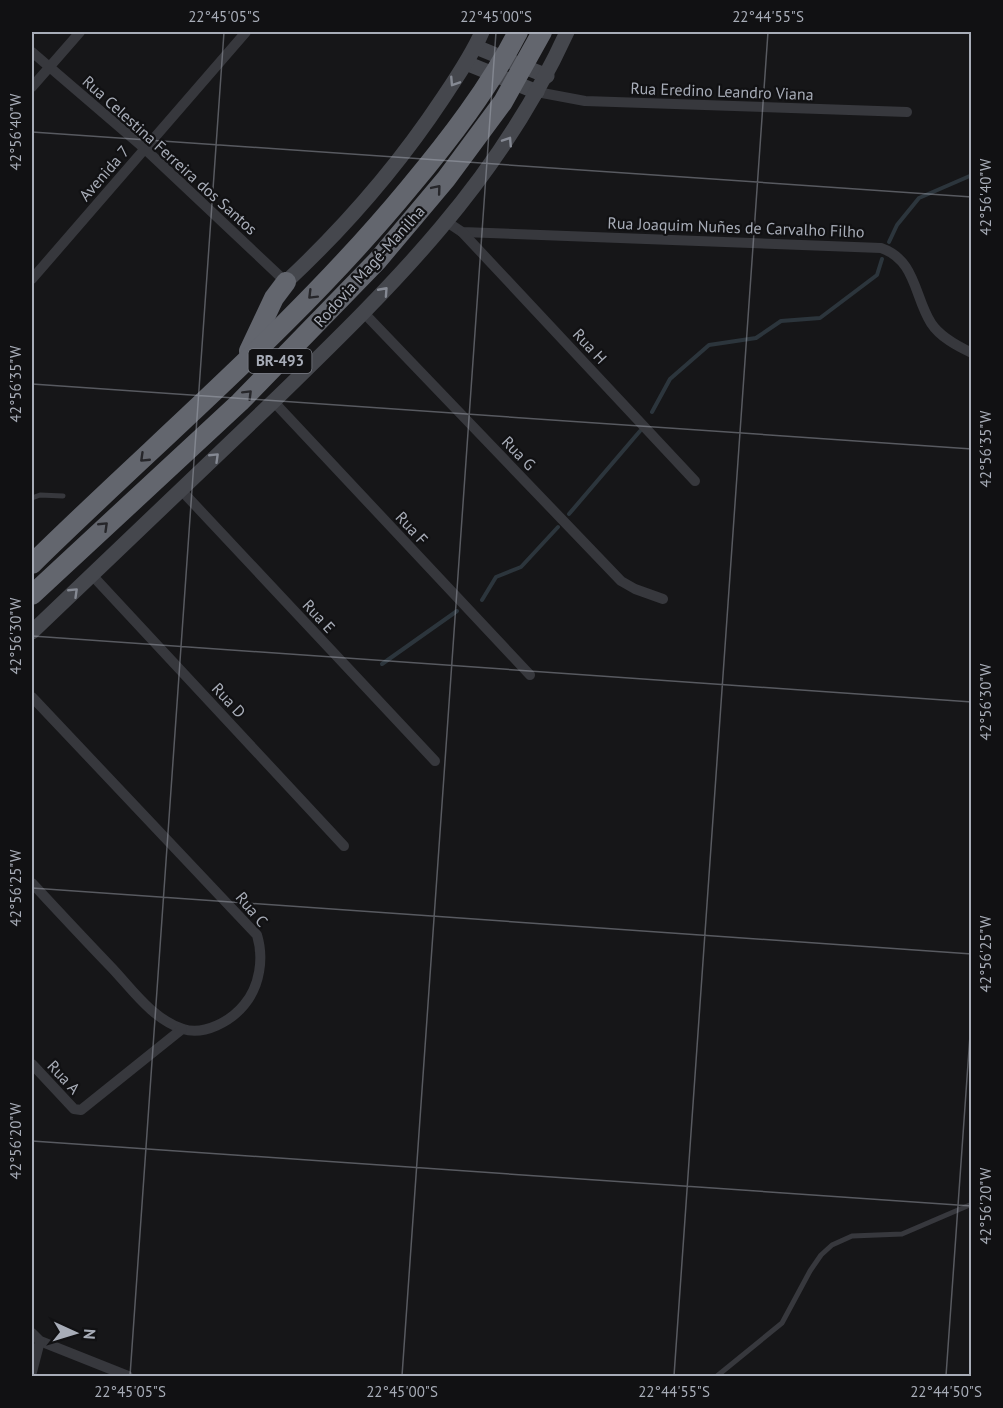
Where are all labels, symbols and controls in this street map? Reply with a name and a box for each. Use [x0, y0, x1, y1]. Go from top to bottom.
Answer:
text: 22°45'05"S [188, 7, 260, 26]
text: 22°45'00"S [460, 7, 532, 26]
text: 22°44'55"S [732, 7, 804, 26]
street label: Rua Celestina Ferreira dos Santos [78, 71, 262, 239]
one-way arrow [450, 76, 461, 87]
street label: Rua Eredino Leandro Viana [630, 78, 814, 104]
text: 42°56'40"W [6, 93, 25, 170]
one-way arrow [501, 137, 512, 148]
street label: Avenida 7 [74, 141, 134, 205]
text: 42°56'40"W [976, 158, 995, 235]
one-way arrow [430, 185, 441, 196]
street label: Rodovia Magé-Manilha [309, 201, 429, 331]
street label: Rua Joaquim Nuñes de Carvalho Filho [607, 213, 865, 241]
one-way arrow [309, 288, 319, 299]
one-way arrow [377, 288, 388, 298]
street label: Rua H [569, 324, 611, 368]
text: 42°56'35"W [6, 345, 25, 422]
road number: BR-493 [248, 349, 312, 373]
one-way arrow [240, 390, 251, 401]
text: 42°56'35"W [976, 410, 995, 487]
street label: Rua G [498, 432, 540, 474]
one-way arrow [140, 451, 151, 462]
one-way arrow [208, 454, 219, 465]
street label: Rua F [392, 507, 432, 549]
one-way arrow [96, 522, 107, 533]
one-way arrow [66, 588, 77, 599]
street label: Rua E [298, 595, 340, 637]
text: 42°56'30"W [6, 597, 25, 674]
text: 42°56'30"W [976, 663, 995, 740]
street label: Rua D [208, 678, 250, 722]
text: 42°56'25"W [6, 849, 25, 926]
street label: Rua C [232, 888, 272, 930]
text: 42°56'25"W [976, 915, 995, 992]
street label: Rua A [43, 1056, 85, 1099]
text: 42°56'20"W [6, 1102, 25, 1179]
text: 42°56'20"W [976, 1167, 995, 1244]
north arrow [45, 1303, 105, 1363]
text: N [80, 1328, 100, 1340]
text: 22°45'05"S [94, 1382, 166, 1401]
text: 22°45'00"S [366, 1382, 438, 1401]
text: 22°44'55"S [638, 1382, 710, 1401]
text: 22°44'50"S [910, 1382, 982, 1401]

